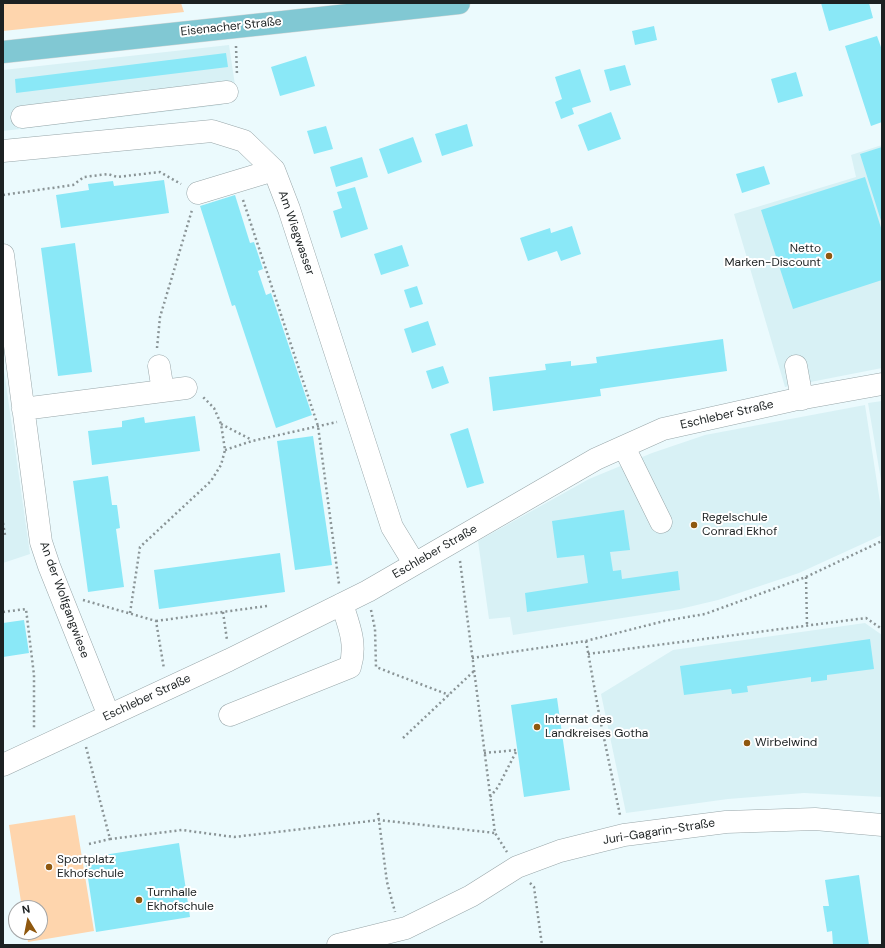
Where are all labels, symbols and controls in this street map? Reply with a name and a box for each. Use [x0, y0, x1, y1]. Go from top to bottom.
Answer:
street label: Eisenacher Straße [180, 15, 282, 39]
street label: Am Wiegwasser [275, 189, 317, 277]
place label: Netto Marken-Discount [725, 242, 821, 270]
marker: Netto Marken-Discount [824, 251, 834, 261]
street label: Eschleber Straße [679, 397, 775, 433]
place label: Regelschule Conrad Ekhof [702, 511, 777, 539]
marker: Regelschule Conrad Ekhof [689, 520, 699, 530]
street label: Eschleber Straße [390, 522, 480, 582]
street label: An der Wolfgangwiese [36, 540, 92, 660]
street label: Eschleber Straße [101, 671, 193, 725]
place label: Internat des Landkreises Gotha [545, 713, 648, 741]
marker: Internat des Landkreises Gotha [532, 722, 542, 732]
place label: Wirbelwind [755, 736, 817, 750]
marker: Wirbelwind [742, 738, 752, 748]
street label: Juri-Gagarin-Straße [602, 816, 716, 848]
place label: Sportplatz Ekhofschule [57, 853, 124, 881]
marker: Sportplatz Ekhofschule [44, 862, 54, 872]
place label: Turnhalle Ekhofschule [147, 886, 214, 914]
marker: Turnhalle Ekhofschule [134, 895, 144, 905]
north arrow [8, 900, 48, 940]
text: N [21, 902, 31, 917]

